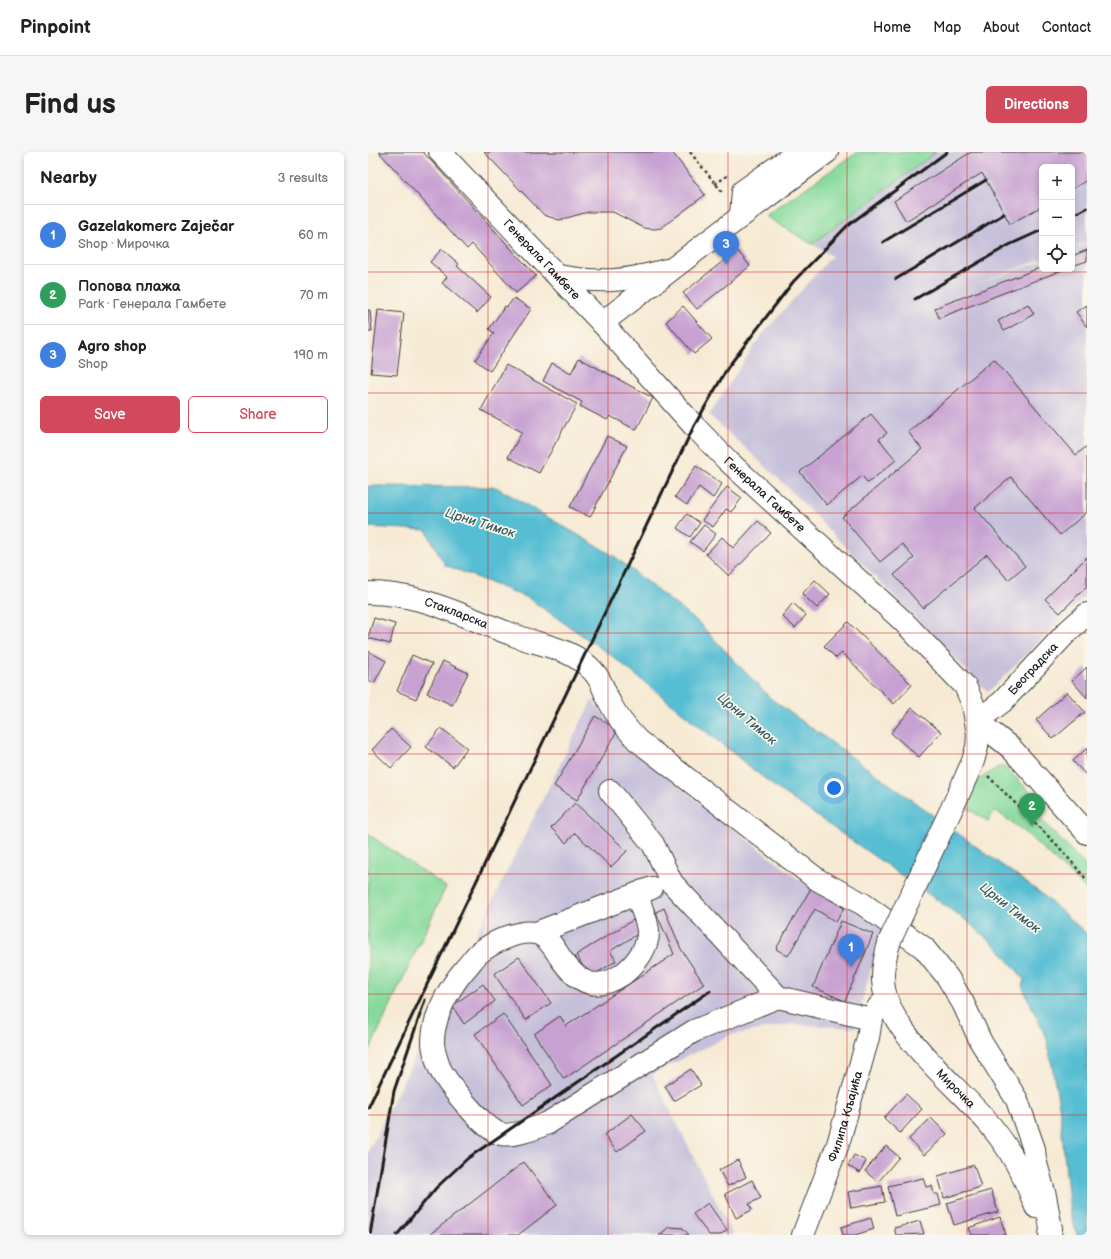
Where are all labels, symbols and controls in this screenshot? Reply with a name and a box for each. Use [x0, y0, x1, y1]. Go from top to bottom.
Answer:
text: Pinpoint [20, 16, 91, 39]
text: Home [873, 19, 911, 36]
text: Map [933, 19, 961, 36]
text: About [983, 19, 1020, 36]
text: Contact [1042, 19, 1091, 36]
button: Directions [986, 86, 1087, 123]
text: Find us [24, 88, 116, 121]
map controls [1039, 164, 1075, 272]
button: + [1039, 164, 1075, 200]
text: Nearby [40, 168, 97, 188]
text: 3 results [277, 170, 328, 186]
button: − [1039, 200, 1075, 236]
street label: Генерала Гамбете [500, 216, 584, 303]
text: Gazelakomerc Zaječar [78, 217, 234, 236]
text: 1 [50, 227, 56, 243]
text: 60 m [298, 227, 328, 243]
pin: 3 [713, 231, 739, 264]
text: Shop · Мирочка [78, 236, 170, 252]
button: locate [1039, 236, 1075, 272]
text: Попова плажа [78, 277, 180, 296]
text: 2 [49, 287, 57, 303]
text: 70 m [300, 287, 328, 303]
text: Park · Генерала Гамбете [78, 296, 226, 312]
text: Agro shop [78, 337, 147, 356]
text: 3 [49, 347, 57, 363]
text: 190 m [294, 347, 328, 363]
text: Shop [78, 356, 108, 372]
button: Save [40, 396, 180, 433]
button: Share [188, 396, 328, 433]
street label: Генерала Гамбете [721, 453, 809, 536]
water label: Црни Тимок [443, 505, 517, 541]
street label: Стакларска [423, 594, 490, 632]
street label: Београдска [1005, 639, 1061, 698]
water label: Црни Тимок [714, 690, 780, 748]
your location [824, 778, 844, 798]
pin: 2 [1019, 793, 1045, 826]
water label: Црни Тимок [976, 879, 1044, 937]
pin: 1 [838, 934, 864, 967]
street label: Мирочка [933, 1066, 978, 1111]
street label: Филипа Кљајића [824, 1069, 866, 1164]

